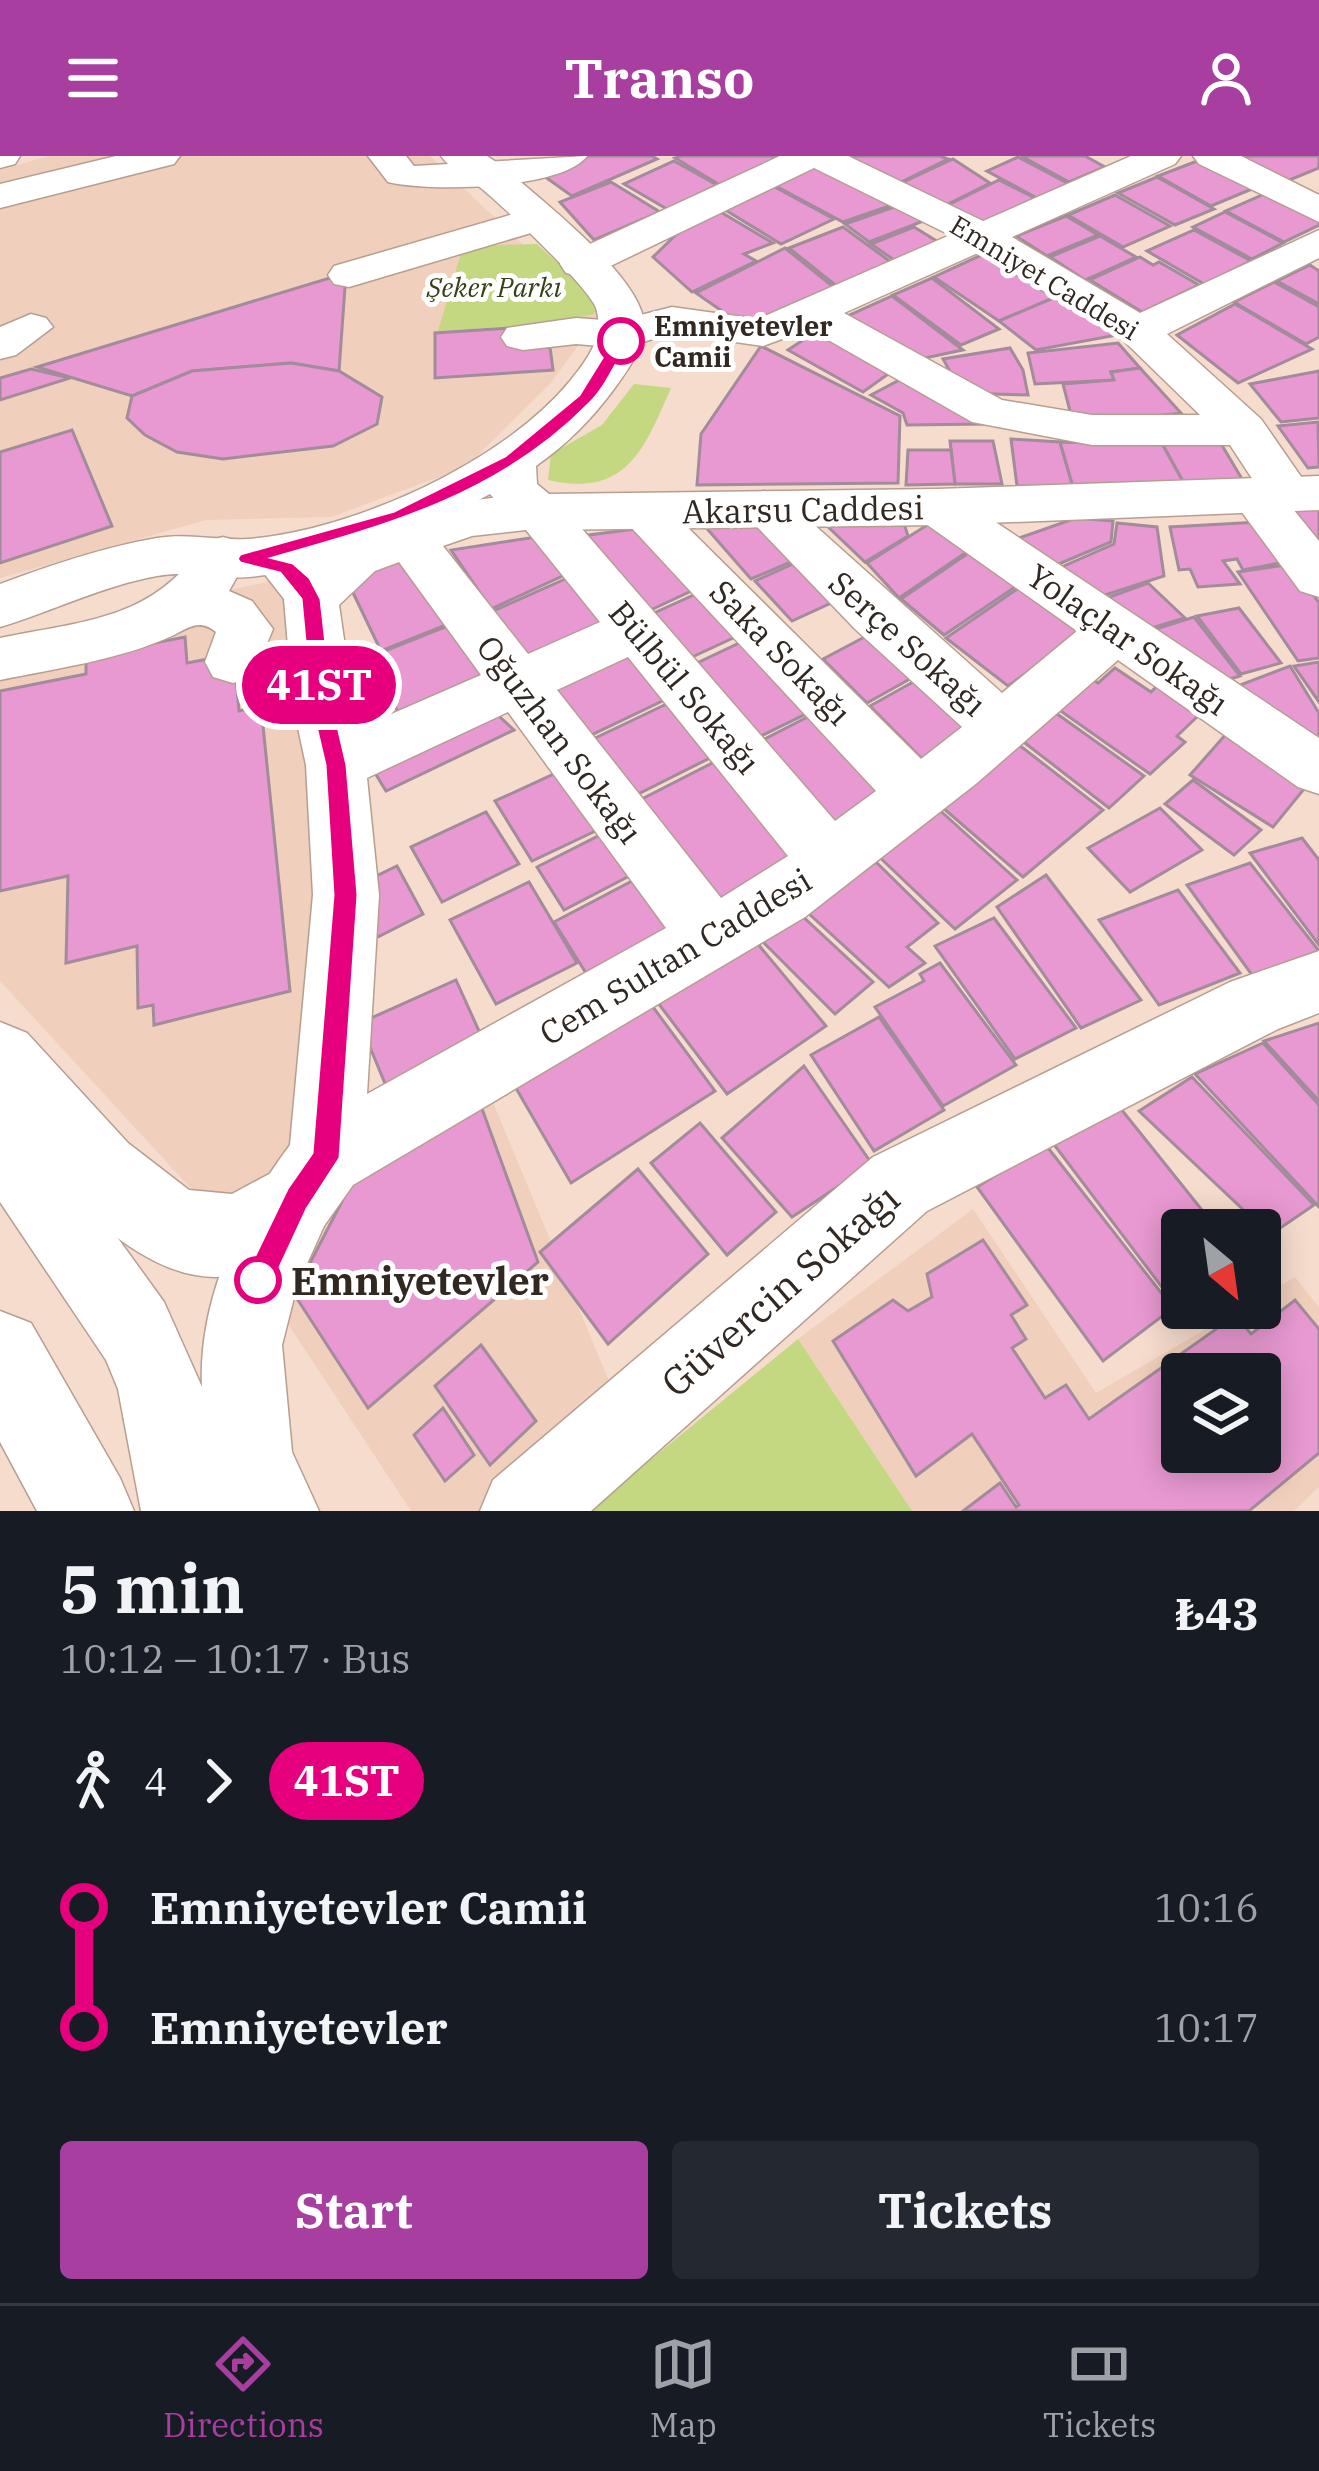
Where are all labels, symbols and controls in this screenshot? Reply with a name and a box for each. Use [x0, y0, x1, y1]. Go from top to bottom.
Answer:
text: Transo [565, 43, 754, 113]
icon: menu [60, 45, 126, 111]
icon: person [1193, 45, 1259, 111]
street label: Emniyet Caddesi [944, 207, 1146, 347]
park label: Şeker Parkı [425, 269, 562, 304]
place label: Emniyetevler Camii [654, 308, 833, 374]
marker: Emniyetevler Camii [599, 319, 643, 363]
street label: Akarsu Caddesi [682, 485, 924, 533]
street label: Yolaçlar Sokağı [1019, 554, 1237, 724]
street label: Serçe Sokağı [820, 561, 996, 725]
street label: Saka Sokağı [701, 570, 861, 734]
street label: Bülbül Sokağı [600, 591, 770, 783]
street label: Oğuzhan Sokağı [468, 626, 652, 852]
line badge: 41ST [235, 646, 403, 724]
text: 41ST [266, 657, 372, 712]
street label: Cem Sultan Caddesi [531, 858, 819, 1054]
street label: Güvercin Sokağı [650, 1172, 910, 1408]
north arrow [1161, 1209, 1281, 1329]
map controls [1161, 1209, 1281, 1473]
place label: Emniyetevler [291, 1255, 549, 1306]
marker: Emniyetevler [236, 1258, 280, 1302]
button: layers [1161, 1353, 1281, 1473]
text: 5 min [60, 1545, 245, 1631]
text: ₺43 [1175, 1584, 1259, 1642]
text: 10:12 – 10:17 · Bus [60, 1633, 410, 1684]
icon: walk [60, 1748, 126, 1814]
icon: forward [185, 1748, 251, 1814]
text: 41ST [293, 1753, 400, 1808]
text: 4 [144, 1756, 167, 1807]
text: Emniyetevler Camii [150, 1878, 587, 1936]
text: 10:16 [1154, 1882, 1259, 1933]
text: Emniyetevler [150, 1998, 448, 2056]
text: 10:17 [1154, 2002, 1259, 2053]
button: Start [60, 2141, 648, 2279]
button: Tickets [672, 2141, 1259, 2279]
tab: Directions [163, 2331, 324, 2446]
tab: Map [650, 2331, 717, 2446]
tab: Tickets [1043, 2331, 1156, 2446]

